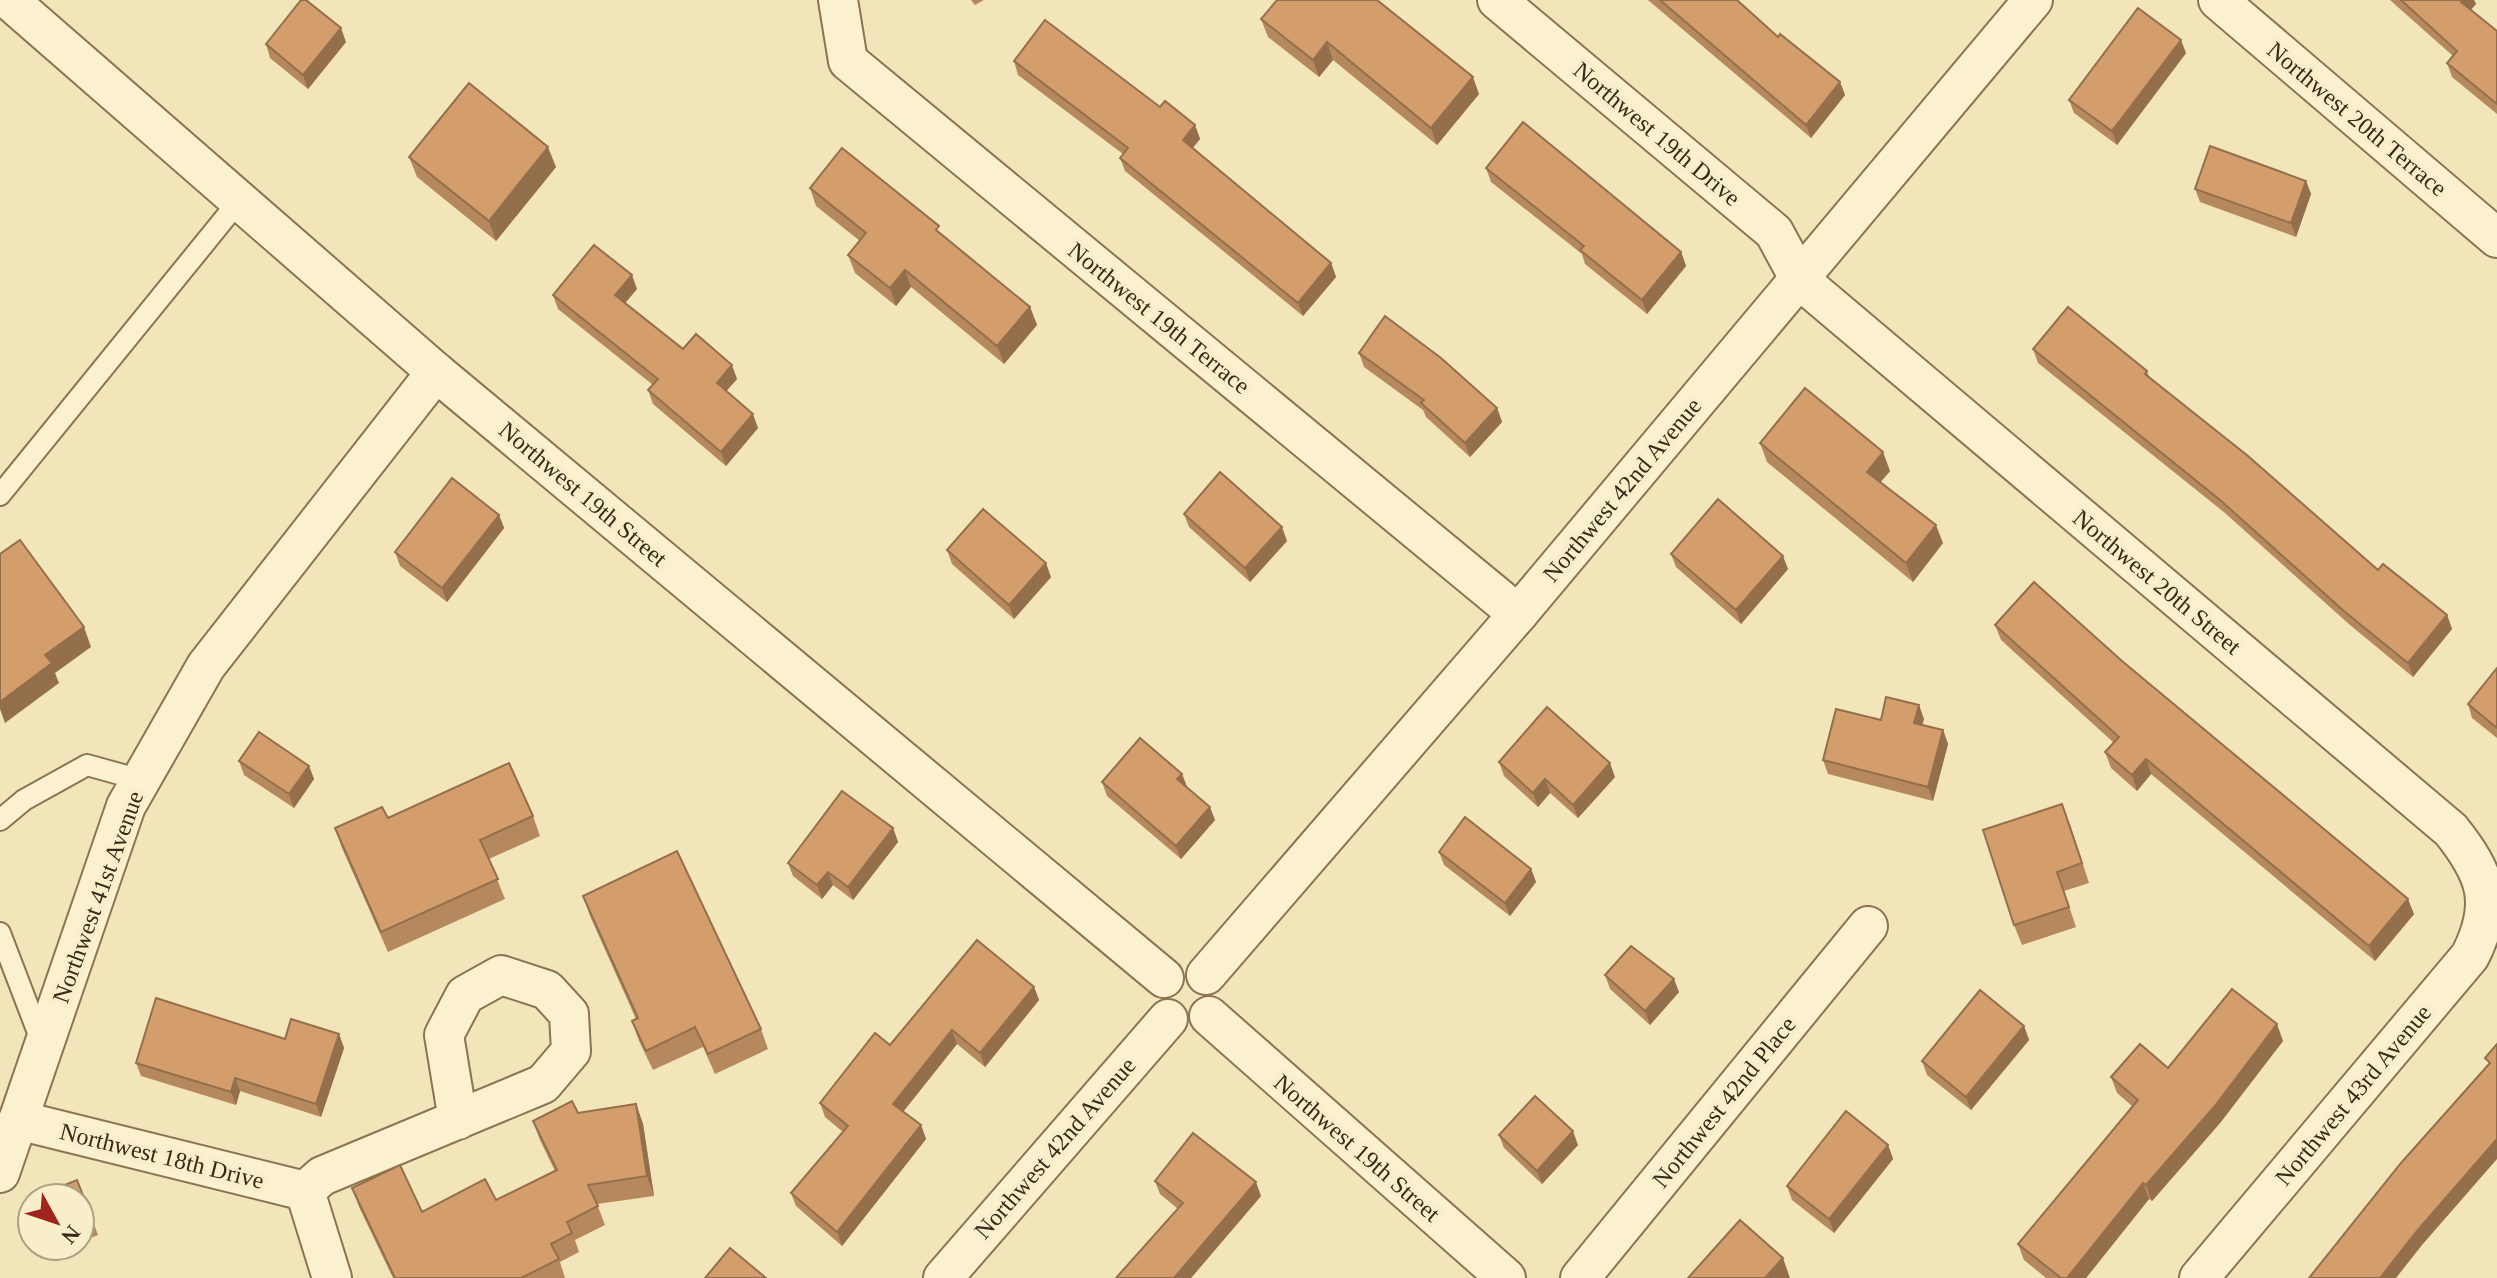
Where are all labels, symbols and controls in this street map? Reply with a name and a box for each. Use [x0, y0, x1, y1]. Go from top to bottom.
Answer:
street label: Northwest 20th Terrace [2262, 36, 2452, 202]
street label: Northwest 19th Drive [1568, 57, 1746, 211]
street label: Northwest 19th Terrace [1063, 237, 1255, 399]
street label: Northwest 42nd Avenue [1538, 393, 1706, 587]
street label: Northwest 19th Street [494, 416, 672, 572]
street label: Northwest 20th Street [2068, 504, 2246, 660]
street label: Northwest 41st Avenue [48, 788, 148, 1006]
street label: Northwest 43rd Avenue [2270, 1000, 2436, 1190]
street label: Northwest 42nd Place [1647, 1011, 1801, 1193]
street label: Northwest 42nd Avenue [969, 1052, 1141, 1244]
street label: Northwest 19th Street [1269, 1069, 1445, 1227]
street label: Northwest 18th Drive [57, 1118, 267, 1194]
north arrow [16, 1182, 96, 1262]
text: N [56, 1220, 86, 1249]

